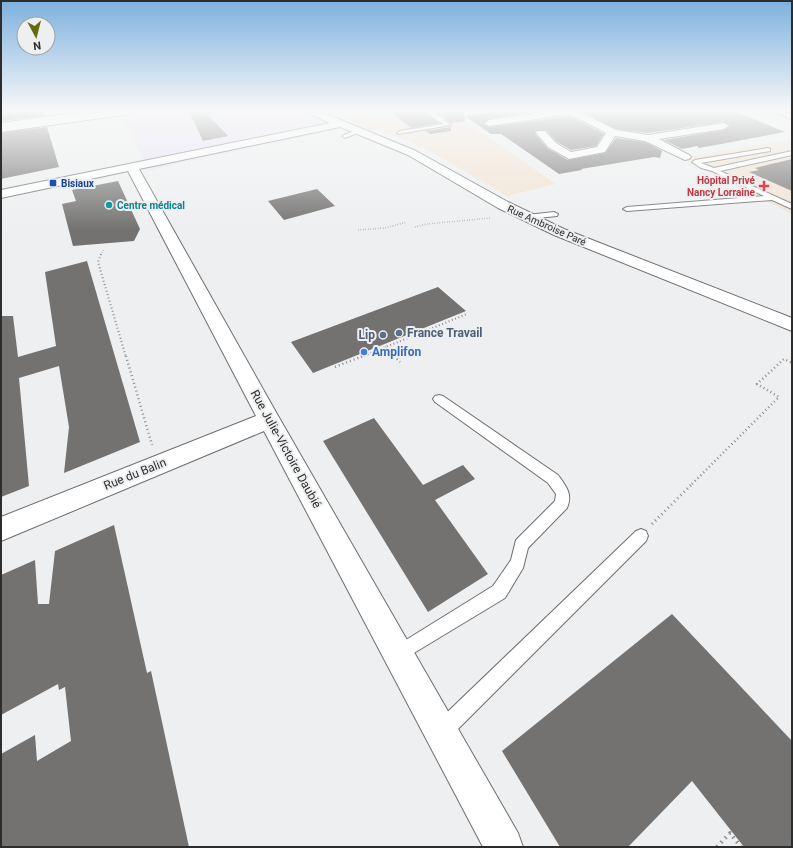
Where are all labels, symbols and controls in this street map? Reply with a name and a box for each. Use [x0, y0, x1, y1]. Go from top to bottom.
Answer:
north arrow [16, 16, 56, 56]
text: N [32, 39, 42, 52]
place label: Hôpital Privé Nancy Lorraine [687, 175, 756, 198]
marker: Bisiaux [48, 178, 58, 188]
place label: Bisiaux [61, 178, 95, 189]
marker: Hôpital Privé Nancy Lorraine [758, 180, 770, 192]
marker: Centre médical [104, 200, 114, 210]
place label: Centre médical [117, 200, 185, 211]
street label: Rue Ambroise Paré [506, 203, 588, 248]
place label: France Travail [407, 326, 483, 340]
place label: Lip [359, 328, 375, 342]
marker: France Travail [394, 328, 404, 338]
marker: Lip [378, 330, 388, 340]
place label: Amplifon [372, 345, 421, 359]
marker: Amplifon [359, 347, 369, 357]
street label: Rue Julie-Victoire Daubié [248, 388, 324, 510]
street label: Rue du Balin [102, 455, 168, 493]

